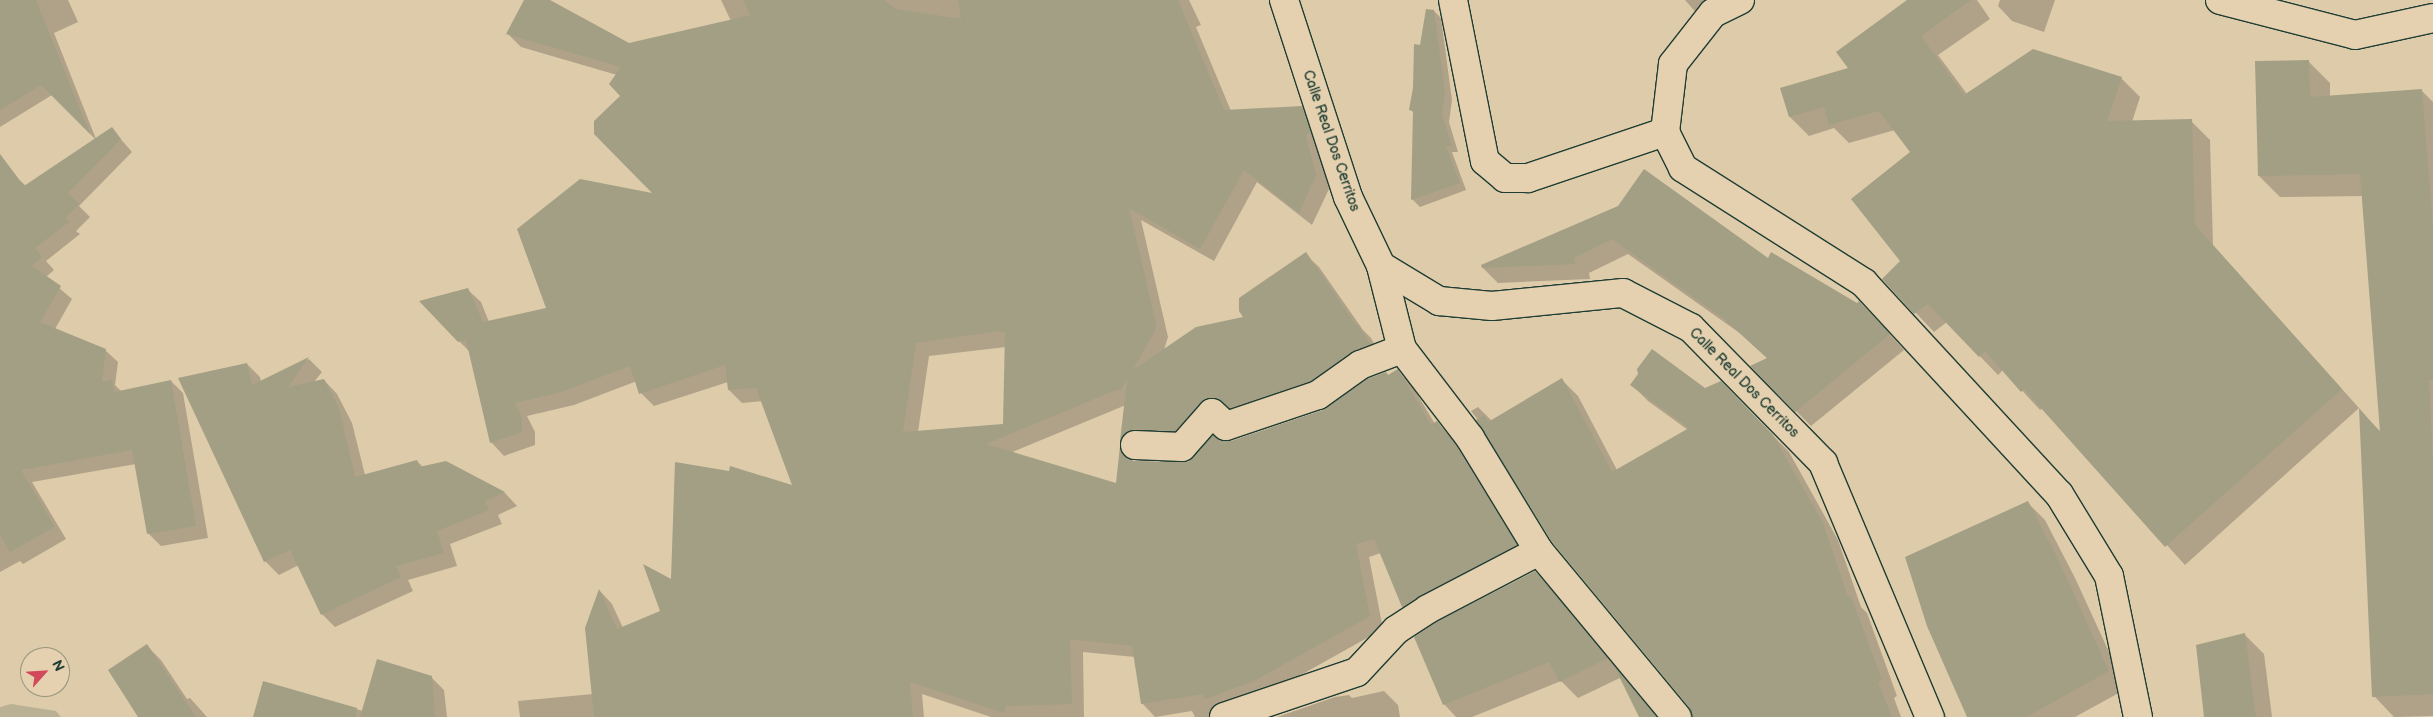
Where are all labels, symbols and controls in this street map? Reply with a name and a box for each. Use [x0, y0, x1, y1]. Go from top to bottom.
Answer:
street label: Calle Real Dos Cerritos [1299, 68, 1363, 214]
street label: Calle Real Dos Cerritos [1686, 325, 1802, 441]
north arrow [20, 647, 70, 697]
text: N [48, 657, 68, 674]

